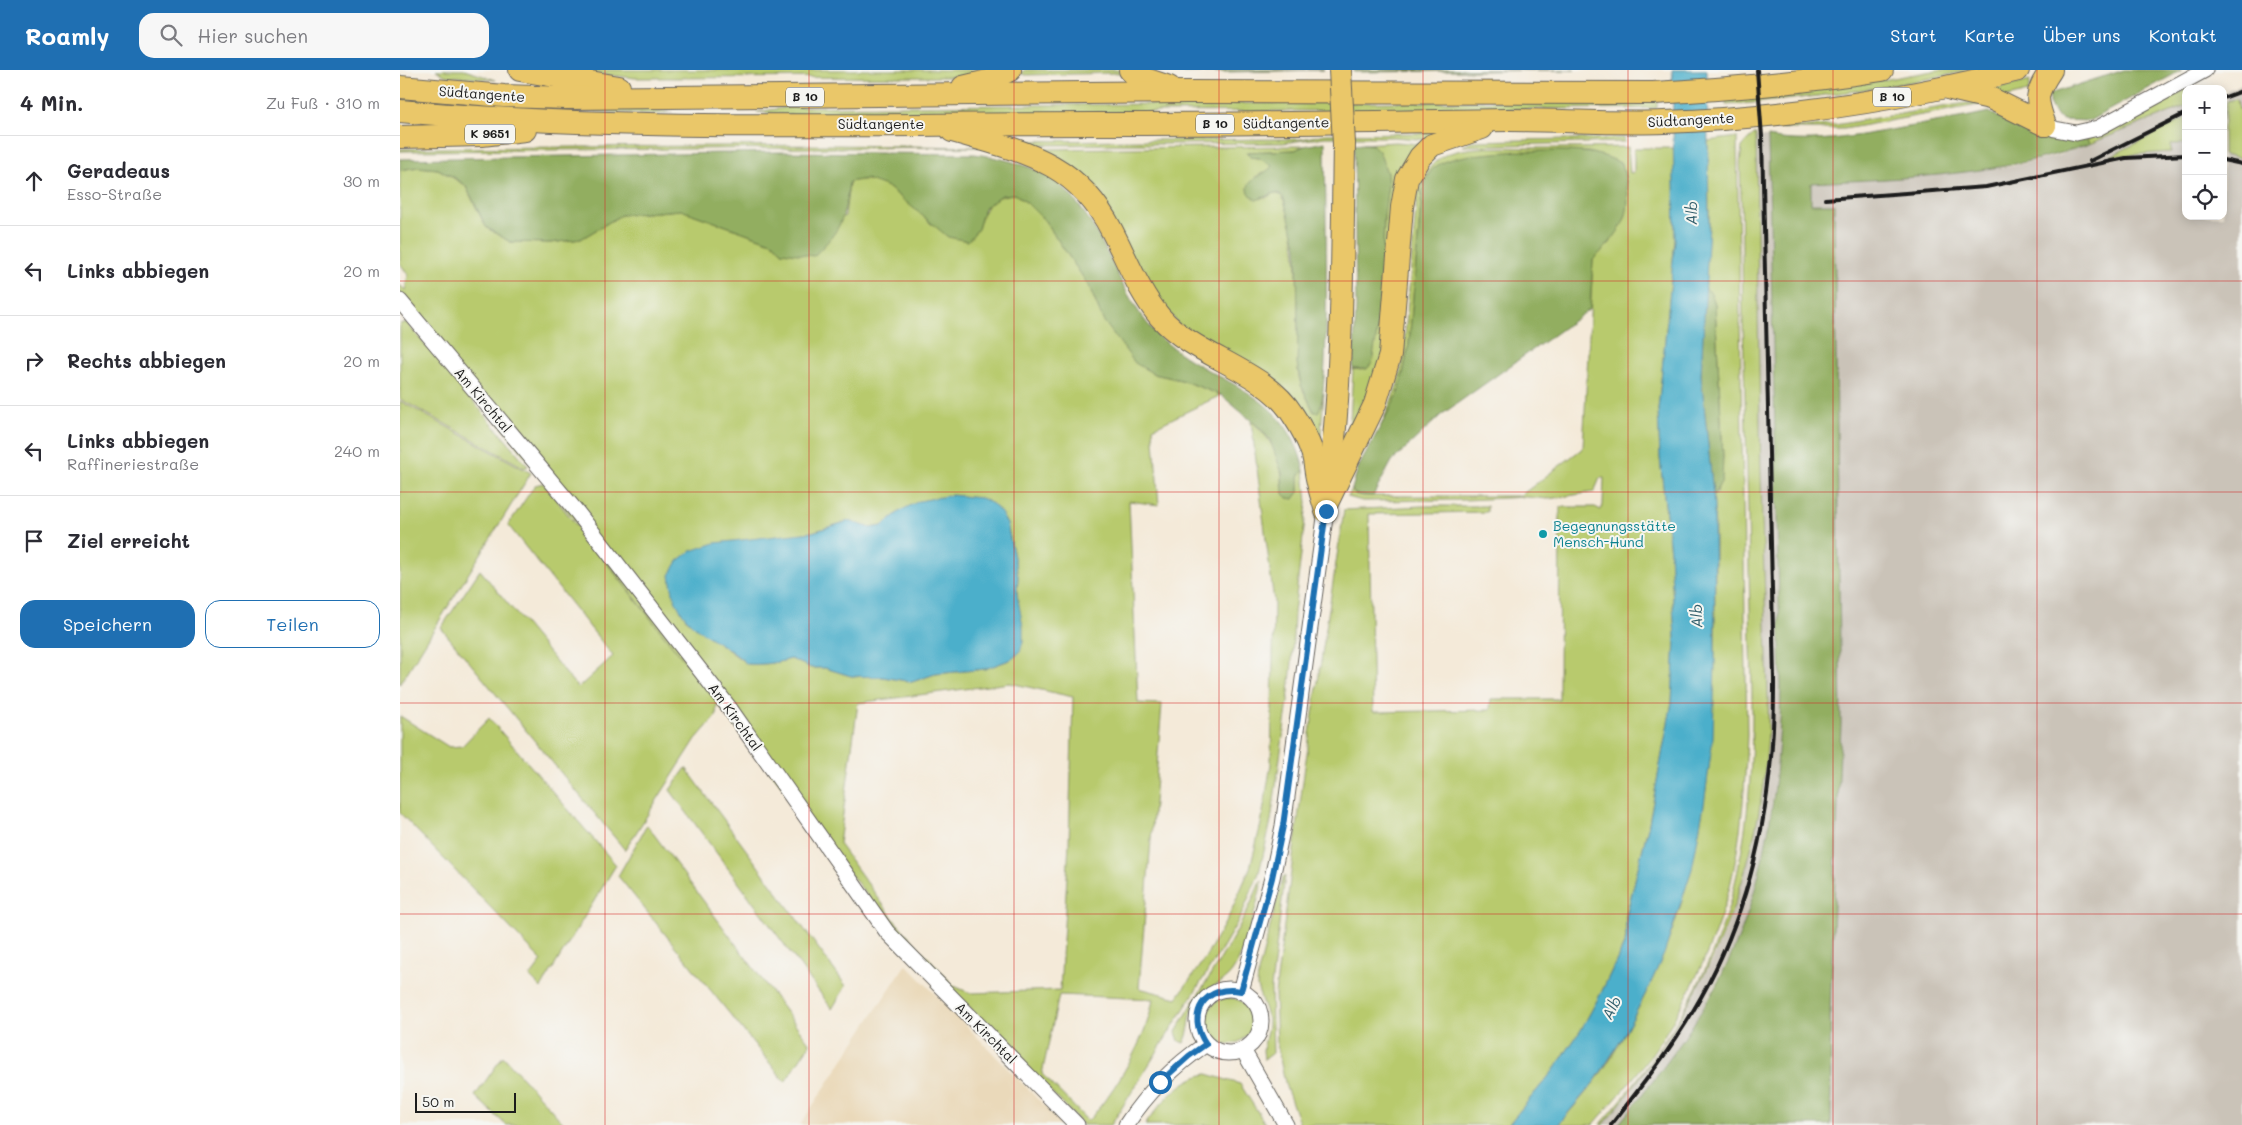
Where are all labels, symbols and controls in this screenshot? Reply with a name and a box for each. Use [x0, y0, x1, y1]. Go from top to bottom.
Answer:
search box [139, 13, 489, 58]
text: Roamly [25, 20, 109, 51]
icon: search [157, 21, 185, 49]
text: Hier suchen [197, 23, 308, 48]
text: Start [1890, 23, 1937, 47]
text: Karte [1965, 23, 2015, 47]
text: Über uns [2043, 23, 2121, 47]
text: Kontakt [2149, 23, 2217, 47]
street label: Südtangente [438, 81, 526, 106]
map controls [2182, 85, 2227, 220]
button: + [2182, 85, 2227, 130]
road number: B 10 [786, 88, 824, 106]
road number: B 10 [1873, 88, 1911, 106]
text: 4 Min. [20, 89, 83, 116]
text: Zu Fuß · 310 m [266, 92, 380, 113]
street label: Südtangente [1647, 108, 1735, 131]
street label: Südtangente [1243, 112, 1329, 133]
street label: Südtangente [838, 114, 924, 133]
road number: B 10 [1196, 114, 1234, 134]
road number: K 9651 [465, 124, 515, 144]
button: − [2182, 130, 2227, 175]
text: Geradeaus [67, 158, 170, 183]
icon: ahead [20, 167, 48, 195]
text: 30 m [343, 170, 380, 191]
button: locate [2182, 175, 2227, 220]
text: Esso-Straße [67, 183, 162, 204]
water label: Alb [1681, 201, 1701, 225]
icon: left [20, 257, 48, 285]
text: Links abbiegen [67, 258, 209, 283]
text: 20 m [343, 260, 380, 281]
icon: right [20, 347, 48, 375]
text: Rechts abbiegen [67, 348, 226, 373]
text: 20 m [343, 350, 380, 371]
street label: Am Kirchtal [450, 363, 516, 436]
text: Links abbiegen [67, 428, 209, 453]
icon: left [20, 437, 48, 465]
text: 240 m [334, 440, 380, 461]
text: Raffineriestraße [67, 453, 199, 474]
route end [1315, 500, 1338, 523]
place label: Begegnungsstätte Mensch-Hund [1553, 516, 1676, 551]
icon: arrive [20, 527, 48, 555]
text: Ziel erreicht [67, 528, 190, 553]
marker: Begegnungsstätte Mensch-Hund [1537, 528, 1549, 540]
button: Speichern [20, 600, 195, 648]
button: Teilen [205, 600, 380, 648]
water label: Alb [1686, 604, 1706, 628]
street label: Am Kirchtal [704, 679, 767, 755]
water label: Alb [1597, 992, 1625, 1023]
street label: Am Kirchtal [951, 998, 1021, 1068]
route start [1149, 1071, 1172, 1094]
scale bar [415, 1090, 516, 1113]
text: 50 m [422, 1092, 454, 1111]

